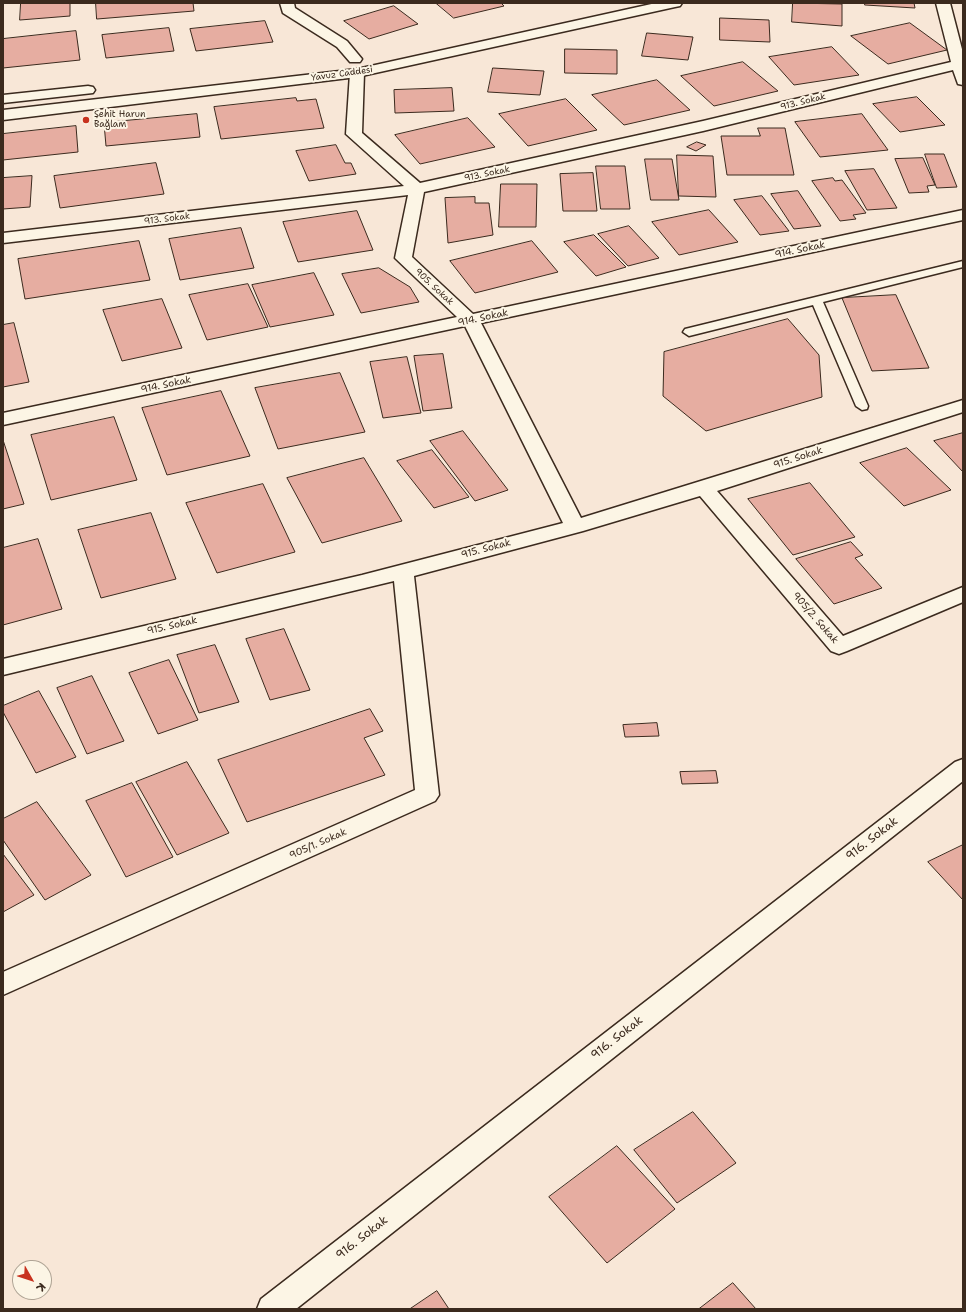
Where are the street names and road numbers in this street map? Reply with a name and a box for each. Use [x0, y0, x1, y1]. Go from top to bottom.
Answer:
street label: Yavuz Caddesi [311, 64, 373, 84]
street label: 913. Sokak [779, 91, 827, 113]
street label: 913. Sokak [463, 164, 511, 184]
street label: 913. Sokak [143, 211, 191, 227]
street label: 914. Sokak [774, 239, 826, 261]
street label: 905. Sokak [412, 266, 456, 308]
street label: 914. Sokak [457, 307, 509, 329]
street label: 914. Sokak [140, 374, 192, 396]
street label: 915. Sokak [772, 444, 824, 472]
street label: 915. Sokak [460, 537, 512, 561]
street label: 905/2. Sokak [789, 590, 841, 646]
street label: 915. Sokak [146, 614, 198, 638]
street label: 916. Sokak [843, 814, 901, 864]
street label: 905/1. Sokak [287, 826, 349, 862]
street label: 916. Sokak [588, 1013, 646, 1063]
street label: 916. Sokak [333, 1213, 391, 1263]

